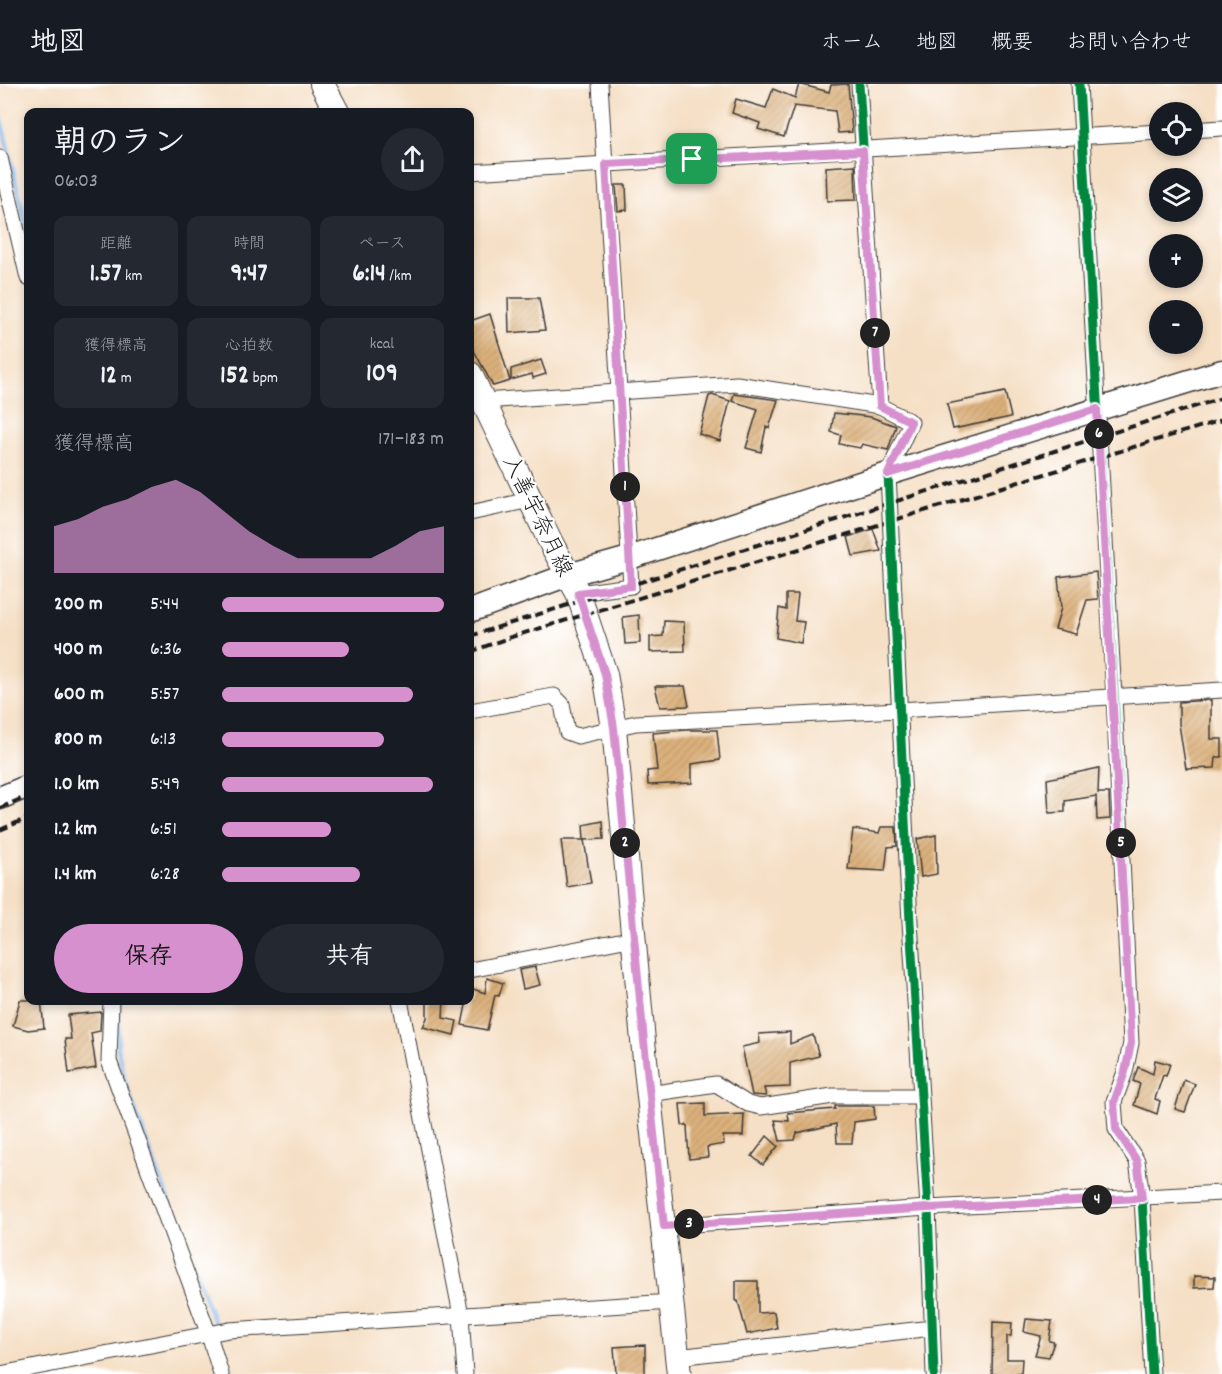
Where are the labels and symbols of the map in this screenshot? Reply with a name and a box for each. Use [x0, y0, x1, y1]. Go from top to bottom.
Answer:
pin [666, 133, 717, 184]
pin: 7 [860, 318, 890, 348]
pin: 6 [1084, 419, 1114, 449]
street label: 入善宇奈月線 [493, 450, 579, 583]
pin: 1 [610, 472, 640, 502]
pin: 2 [610, 828, 640, 858]
pin: 5 [1106, 828, 1136, 858]
pin: 4 [1082, 1185, 1112, 1215]
pin: 3 [674, 1209, 704, 1239]

